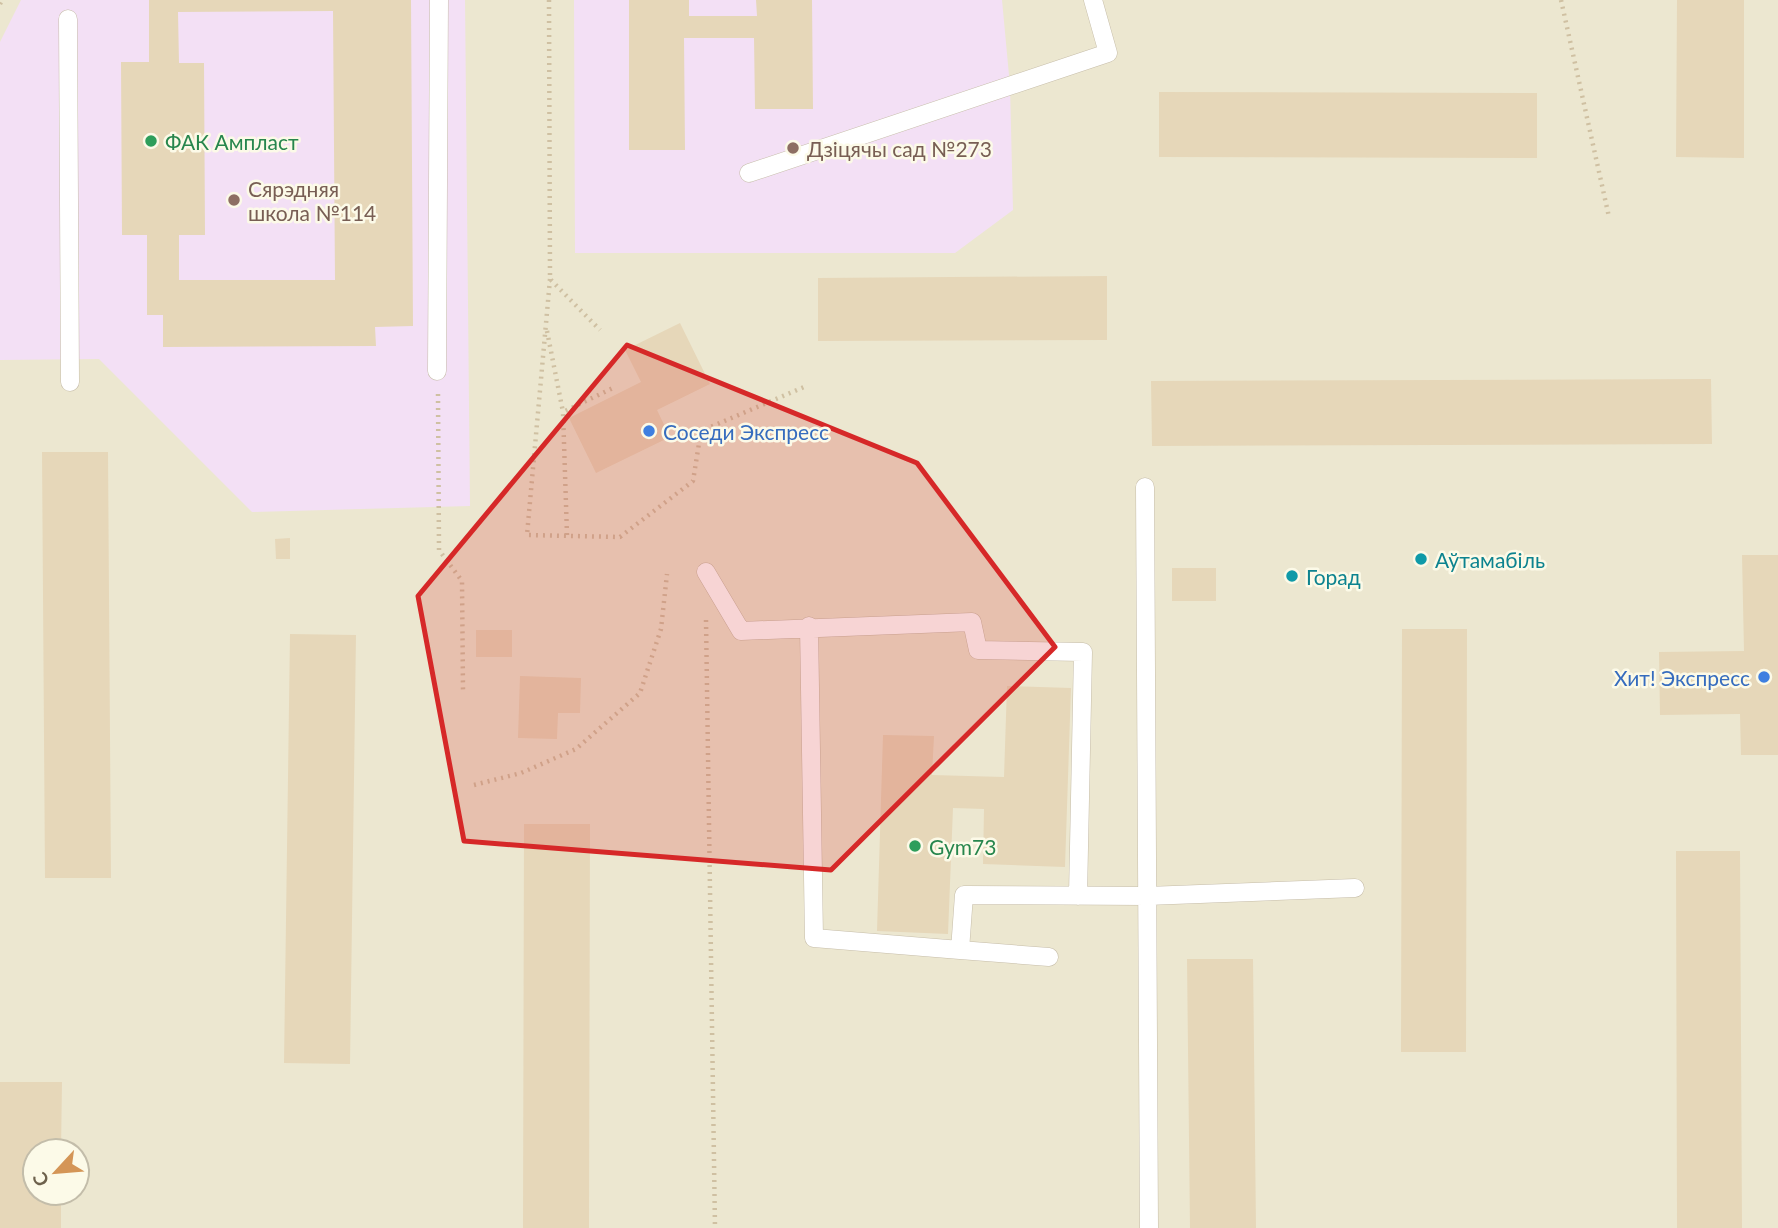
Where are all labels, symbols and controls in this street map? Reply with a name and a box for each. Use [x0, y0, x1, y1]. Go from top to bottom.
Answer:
place label: ФАК Ампласт [165, 129, 299, 154]
marker: ФАК Ампласт [143, 133, 159, 149]
place label: Дзіцячы сад №273 [807, 136, 992, 161]
marker: Дзіцячы сад №273 [785, 140, 801, 156]
place label: Сярэдняя школа №114 [248, 176, 376, 225]
marker: Сярэдняя школа №114 [226, 192, 242, 208]
place label: Соседи Экспресс [663, 419, 829, 444]
marker: Соседи Экспресс [641, 423, 657, 439]
place label: Аўтамабіль [1435, 547, 1545, 572]
marker: Аўтамабіль [1413, 551, 1429, 567]
place label: Горад [1306, 564, 1361, 589]
marker: Горад [1284, 568, 1300, 584]
place label: Хит! Экспресс [1614, 665, 1750, 690]
marker: Хит! Экспресс [1756, 669, 1772, 685]
place label: Gym73 [929, 834, 996, 859]
marker: Gym73 [907, 838, 923, 854]
north arrow [21, 1137, 91, 1207]
text: С [27, 1169, 53, 1190]

